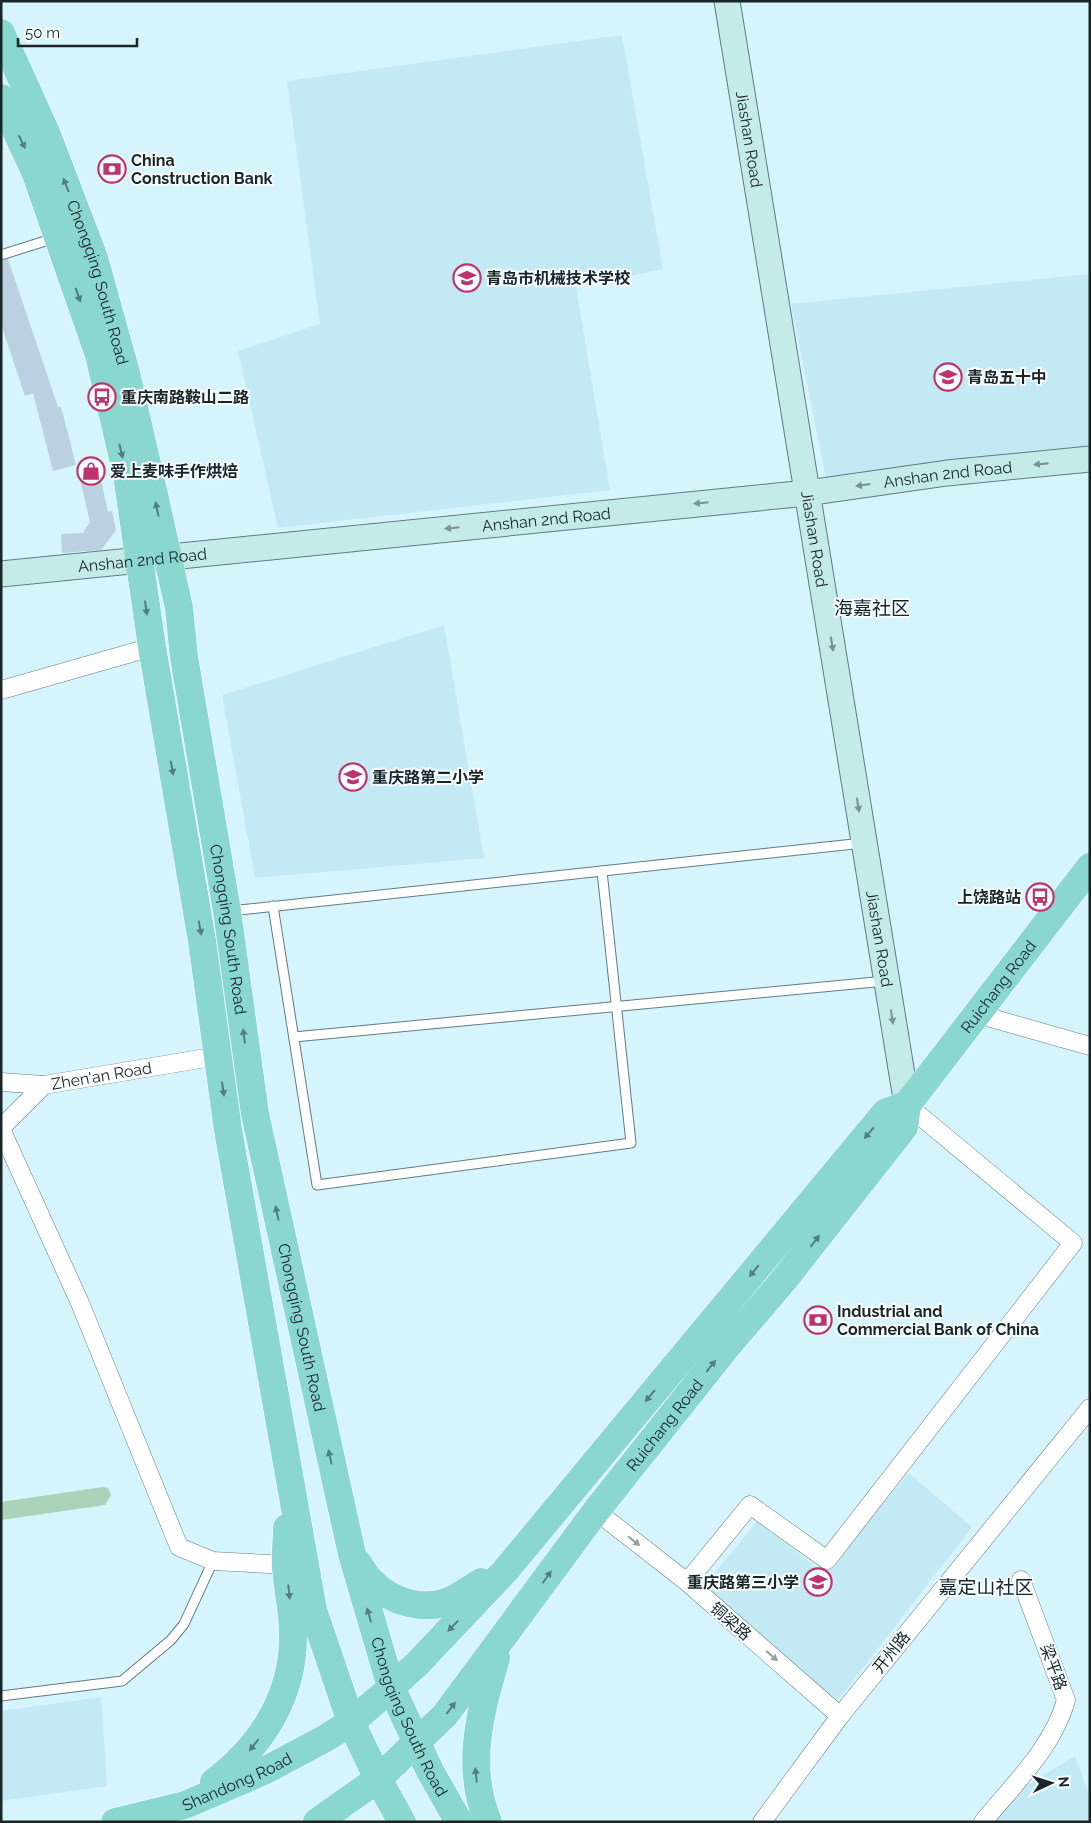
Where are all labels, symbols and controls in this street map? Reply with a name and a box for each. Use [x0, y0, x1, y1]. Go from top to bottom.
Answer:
scale bar [18, 15, 136, 47]
text: 50 m [25, 24, 60, 42]
street label: Jiashan Road [732, 90, 766, 189]
one-way arrow [17, 135, 26, 150]
place label: China Construction Bank [131, 151, 273, 188]
bank icon: China Construction Bank [97, 154, 127, 184]
one-way arrow [62, 177, 70, 192]
street label: Chongqing South Road [63, 197, 132, 367]
school or university icon: 青岛市机械技术学校 [452, 263, 482, 293]
place label: 青岛市机械技术学校 [486, 269, 631, 288]
one-way arrow [74, 288, 82, 303]
school or university icon: 青岛五十中 [933, 362, 963, 392]
place label: 青岛五十中 [967, 368, 1047, 387]
bus stop icon: 重庆南路鞍山二路 [87, 382, 117, 412]
place label: 重庆南路鞍山二路 [121, 388, 249, 407]
one-way arrow [117, 444, 125, 459]
shop icon: 爱上麦味手作烘焙 [76, 456, 106, 486]
street label: Anshan 2nd Road [882, 458, 1013, 492]
one-way arrow [1033, 460, 1049, 468]
place label: 爱上麦味手作烘焙 [110, 462, 238, 481]
one-way arrow [854, 481, 870, 489]
street label: Jiashan Road [797, 489, 831, 589]
one-way arrow [693, 500, 709, 508]
one-way arrow [153, 502, 161, 517]
street label: Anshan 2nd Road [481, 504, 612, 536]
one-way arrow [444, 524, 460, 532]
street label: Anshan 2nd Road [77, 544, 208, 576]
district label: 海嘉社区 [834, 597, 910, 619]
one-way arrow [142, 600, 150, 616]
one-way arrow [829, 637, 837, 653]
one-way arrow [169, 761, 177, 777]
school or university icon: 重庆路第二小学 [338, 762, 368, 792]
place label: 重庆路第二小学 [372, 768, 484, 787]
one-way arrow [855, 797, 863, 813]
street label: Chongqing South Road [206, 843, 250, 1016]
bus stop icon: 上饶路站 [1025, 882, 1055, 912]
place label: 上饶路站 [957, 888, 1021, 907]
street label: Jiashan Road [862, 889, 897, 988]
one-way arrow [197, 921, 205, 937]
street label: Ruichang Road [957, 937, 1040, 1037]
one-way arrow [889, 1009, 897, 1025]
one-way arrow [240, 1028, 248, 1044]
street label: Zhen'an Road [50, 1058, 153, 1094]
one-way arrow [219, 1082, 227, 1098]
one-way arrow [863, 1126, 874, 1139]
one-way arrow [273, 1205, 281, 1220]
one-way arrow [809, 1235, 820, 1248]
street label: Chongqing South Road [274, 1241, 329, 1413]
one-way arrow [748, 1264, 759, 1277]
place label: Industrial and Commercial Bank of China [837, 1302, 1039, 1339]
bank icon: Industrial and Commercial Bank of China [803, 1305, 833, 1335]
one-way arrow [706, 1360, 717, 1373]
street label: Ruichang Road [623, 1376, 707, 1475]
one-way arrow [645, 1390, 656, 1403]
one-way arrow [326, 1449, 334, 1465]
one-way arrow [627, 1535, 640, 1546]
school or university icon: 重庆路第三小学 [803, 1567, 833, 1597]
one-way arrow [542, 1571, 553, 1584]
place label: 重庆路第三小学 [687, 1573, 799, 1592]
district label: 嘉定山社区 [938, 1576, 1034, 1598]
one-way arrow [285, 1584, 293, 1600]
street label: 铜梁路 [706, 1598, 755, 1644]
one-way arrow [365, 1607, 373, 1622]
one-way arrow [447, 1619, 459, 1631]
street label: 开州路 [869, 1628, 914, 1677]
street label: Chongqing South Road [367, 1635, 451, 1800]
street label: 梁平路 [1036, 1641, 1071, 1693]
one-way arrow [766, 1650, 778, 1662]
one-way arrow [445, 1702, 456, 1715]
one-way arrow [248, 1738, 259, 1751]
street label: Shandong Road [179, 1749, 295, 1815]
north arrow [1026, 1758, 1076, 1808]
one-way arrow [472, 1767, 480, 1783]
text: N [1056, 1776, 1072, 1788]

